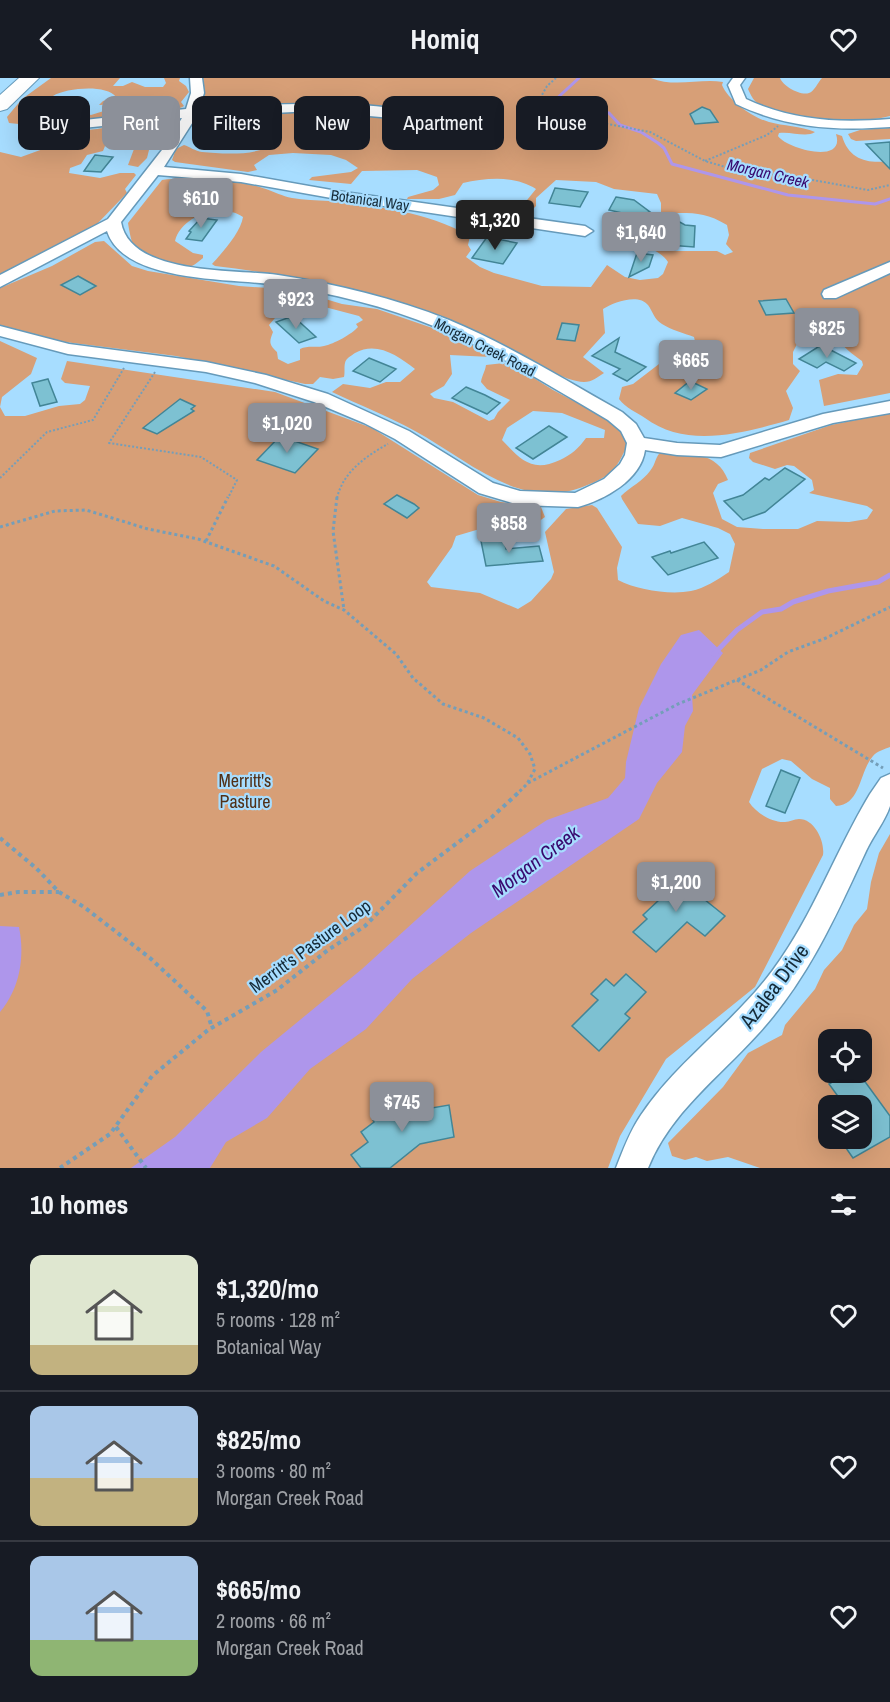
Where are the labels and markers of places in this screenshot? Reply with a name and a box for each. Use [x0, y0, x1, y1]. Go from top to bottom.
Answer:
pin: $610 [165, 178, 237, 229]
pin: $1,320 [446, 200, 544, 251]
pin: $1,640 [592, 212, 690, 263]
pin: $923 [260, 279, 332, 330]
pin: $825 [791, 308, 863, 359]
pin: $665 [655, 340, 727, 391]
pin: $1,020 [238, 403, 336, 454]
pin: $858 [473, 503, 545, 554]
pin: $1,200 [627, 862, 725, 913]
pin: $745 [366, 1082, 438, 1133]

